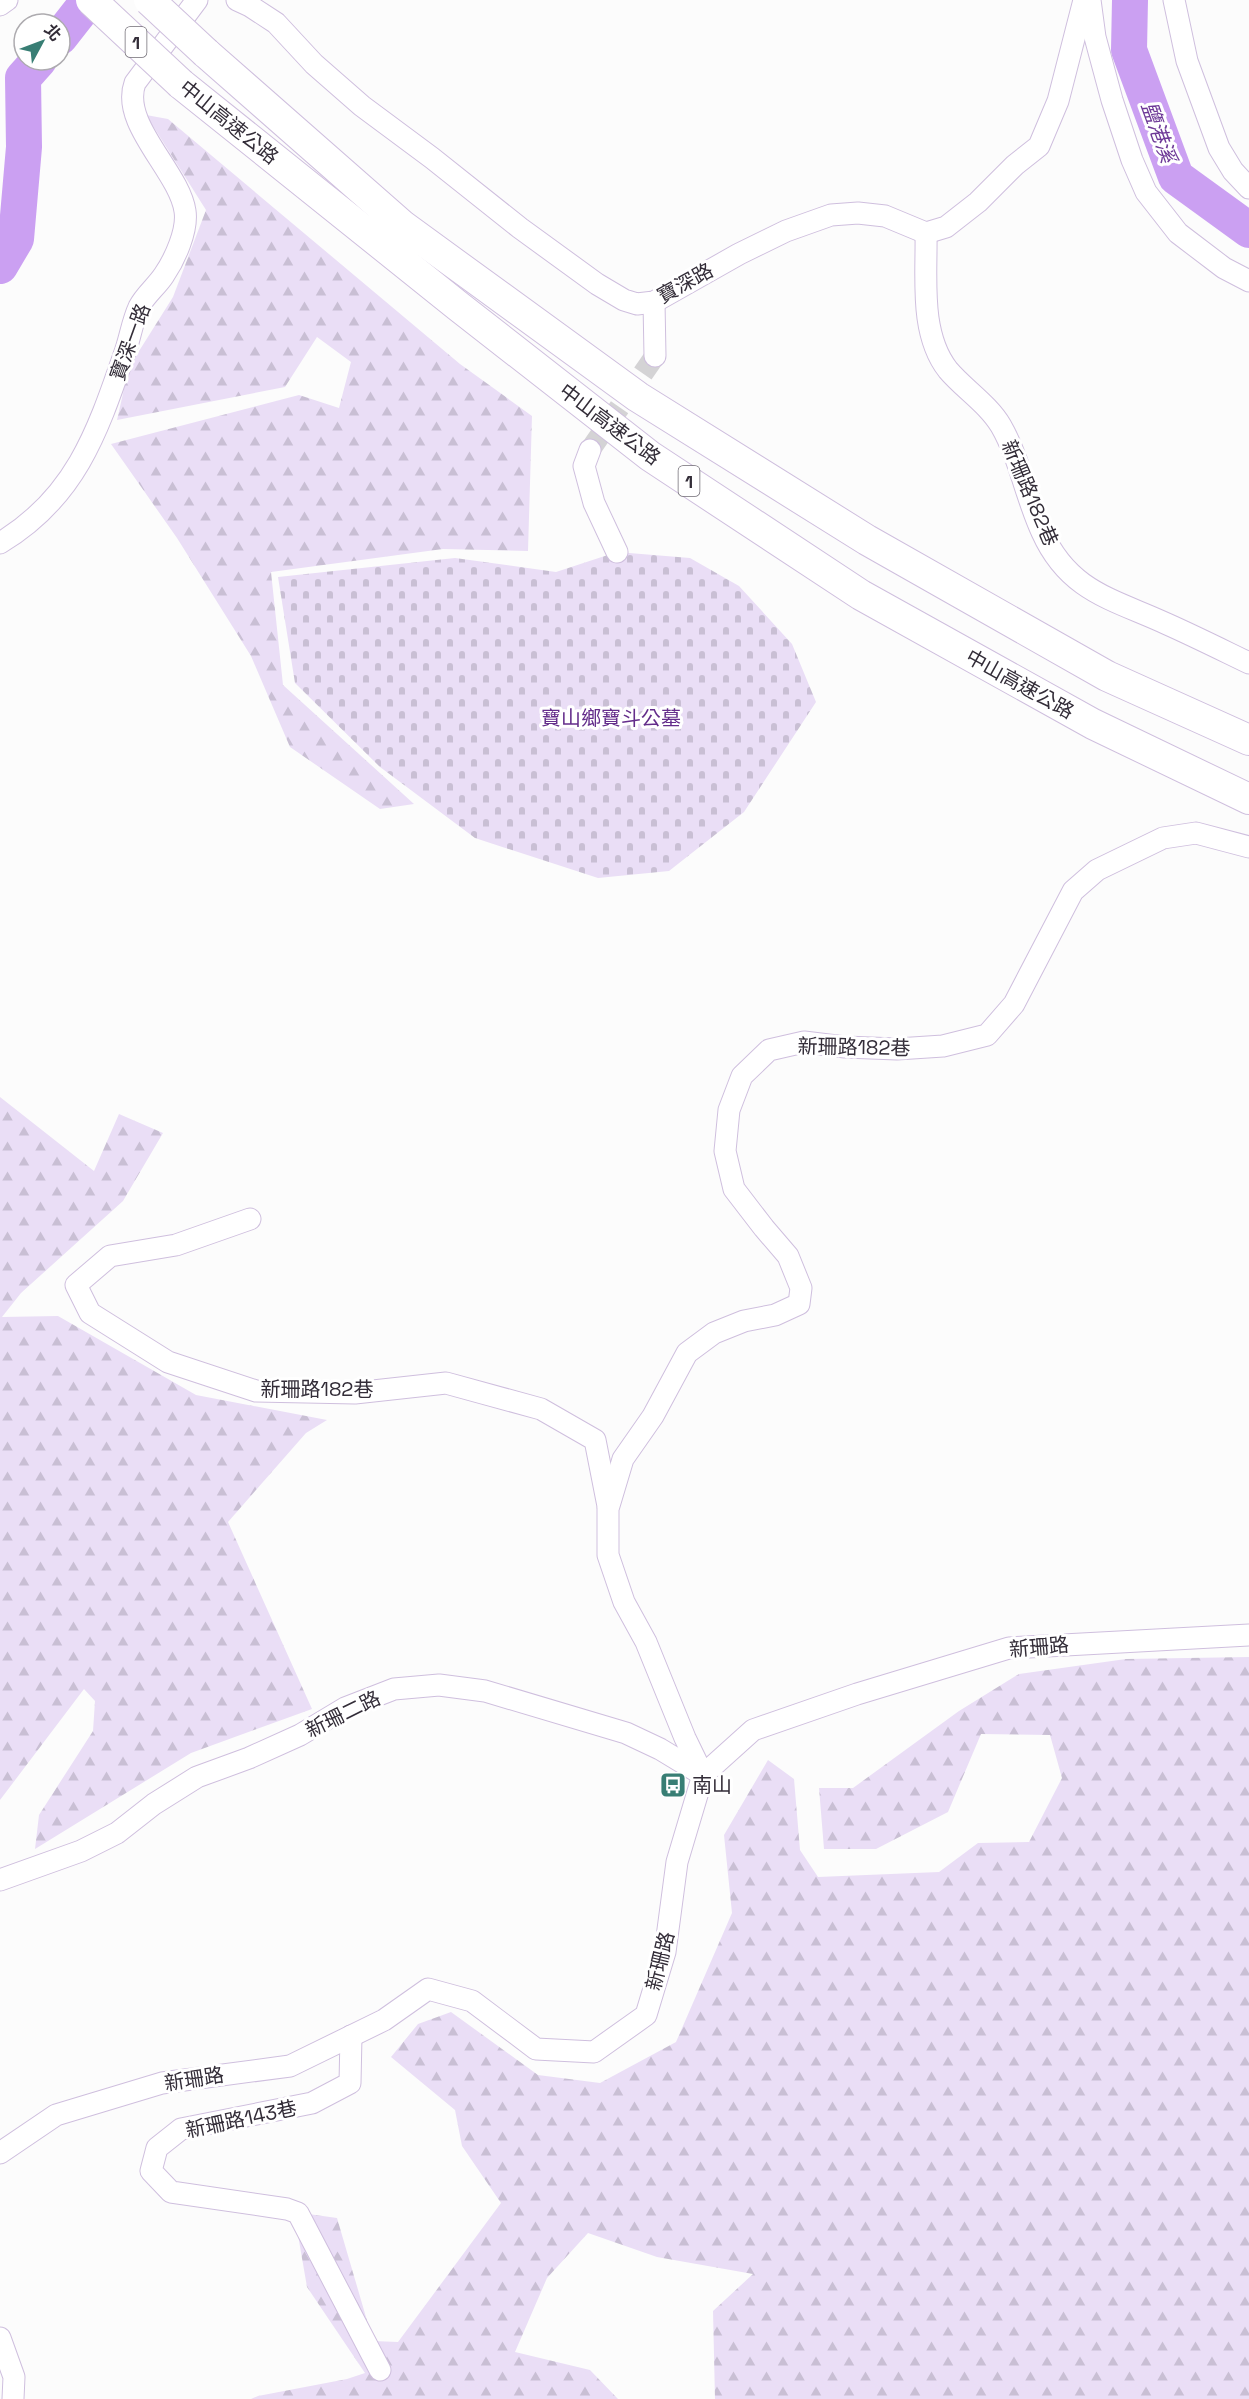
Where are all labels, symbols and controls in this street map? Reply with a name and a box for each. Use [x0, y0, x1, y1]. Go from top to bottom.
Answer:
north arrow [12, 12, 72, 72]
text: 北 [40, 20, 66, 45]
road number: 1 [126, 27, 146, 57]
street label: 中山高速公路 [174, 74, 284, 170]
water label: 鹽港溪 [1136, 98, 1183, 169]
street label: 寶深路 [652, 257, 718, 309]
street label: 寶深一路 [104, 300, 156, 384]
street label: 中山高速公路 [554, 378, 666, 470]
street label: 新珊路182巷 [996, 436, 1064, 550]
road number: 1 [678, 466, 700, 496]
street label: 中山高速公路 [961, 644, 1079, 724]
park label: 寶山鄉寶斗公墓 [541, 705, 681, 731]
street label: 新珊路182巷 [797, 1033, 911, 1061]
street label: 新珊路182巷 [261, 1376, 373, 1402]
street label: 新珊路 [1008, 1631, 1070, 1663]
street label: 新珊二路 [301, 1685, 385, 1743]
bus stop icon: 南山 [658, 1770, 688, 1800]
place label: 南山 [692, 1772, 732, 1798]
street label: 新珊路 [640, 1929, 680, 1993]
street label: 新珊路 [162, 2061, 226, 2097]
street label: 新珊路143巷 [183, 2095, 299, 2143]

